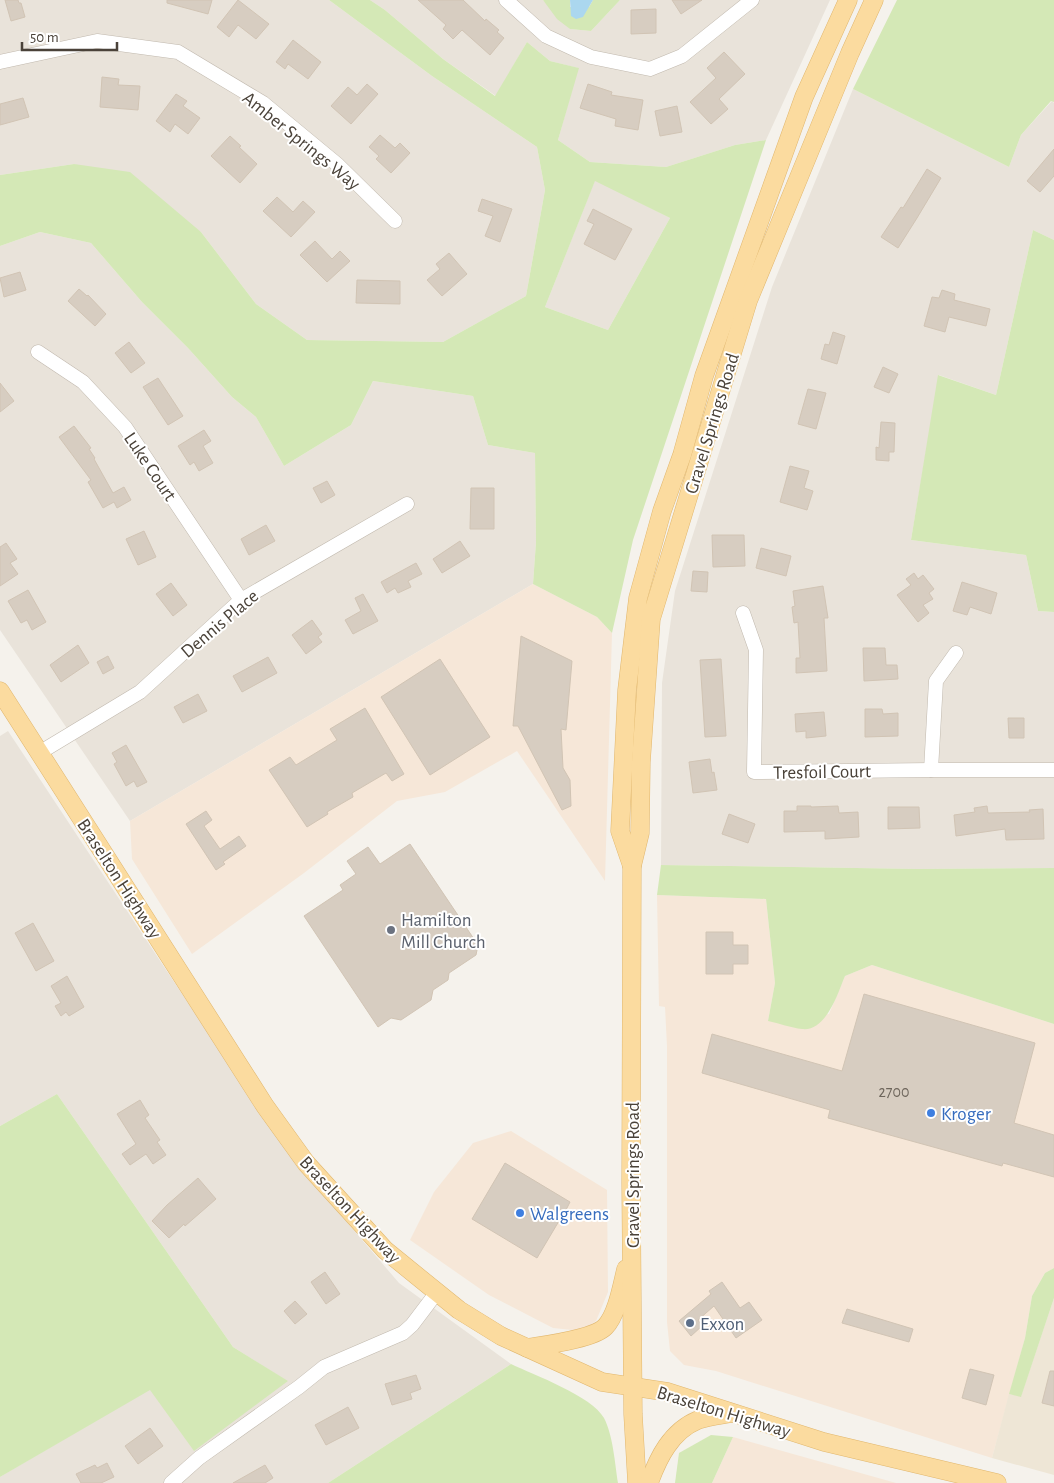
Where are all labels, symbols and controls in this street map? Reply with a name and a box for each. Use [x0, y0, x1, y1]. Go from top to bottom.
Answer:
scale bar [22, 20, 118, 52]
text: 50 m [30, 30, 59, 45]
street label: Amber Springs Way [239, 88, 363, 194]
street label: Gravel Springs Road [682, 351, 743, 496]
street label: Luke Court [120, 429, 180, 505]
street label: Dennis Place [178, 586, 262, 662]
street label: Tresfoil Court [773, 762, 871, 783]
street label: Braselton Highway [73, 816, 164, 942]
place label: Hamilton Mill Church [401, 911, 486, 952]
marker: Hamilton Mill Church [385, 924, 397, 936]
house number: 2700 [879, 1084, 909, 1100]
street label: Gravel Springs Road [624, 1102, 643, 1248]
place label: Kroger [941, 1105, 991, 1124]
marker: Kroger [925, 1107, 937, 1119]
street label: Braselton Highway [296, 1153, 404, 1267]
place label: Walgreens [530, 1205, 609, 1224]
marker: Walgreens [514, 1207, 526, 1219]
place label: Exxon [700, 1315, 744, 1334]
marker: Exxon [684, 1317, 696, 1329]
street label: Braselton Highway [655, 1383, 793, 1442]

